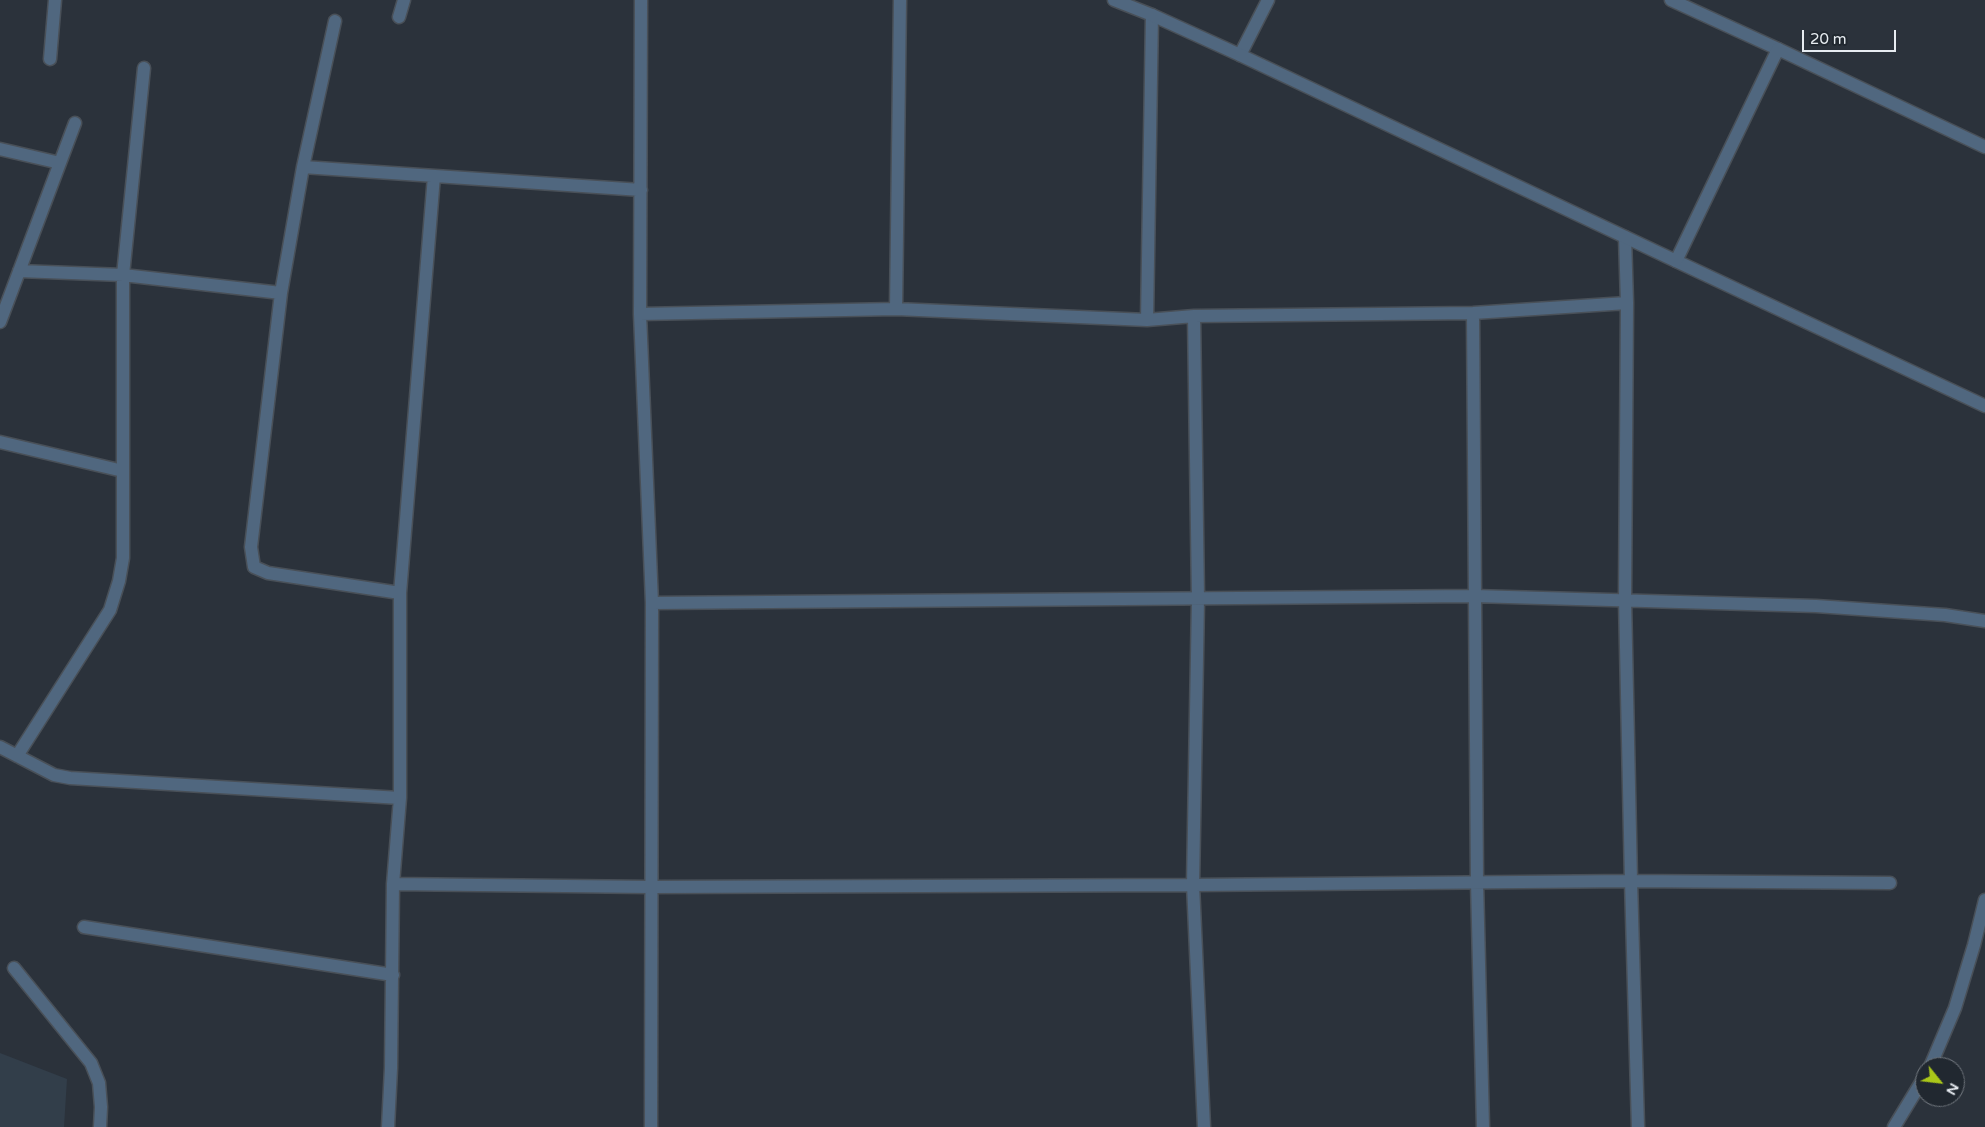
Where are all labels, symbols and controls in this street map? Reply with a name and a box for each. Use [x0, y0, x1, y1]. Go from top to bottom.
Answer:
scale bar [1805, 20, 1899, 52]
text: 20 m [1810, 30, 1847, 48]
north arrow [1915, 1057, 1965, 1107]
text: N [1943, 1080, 1963, 1098]

